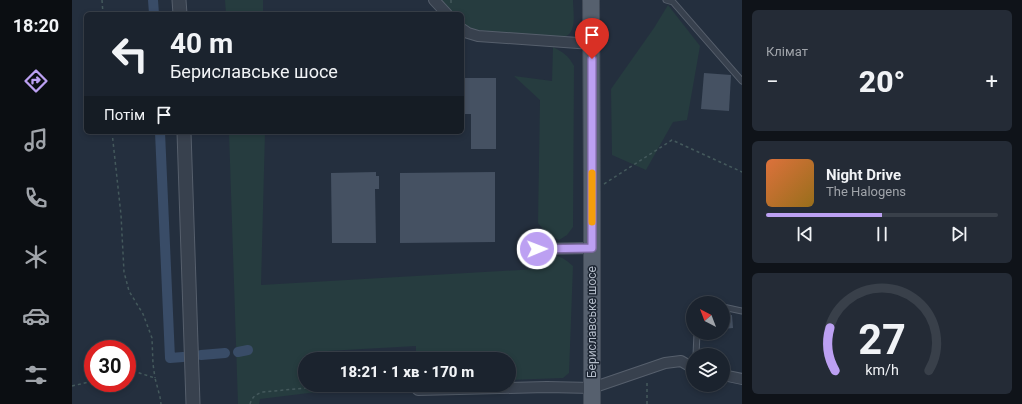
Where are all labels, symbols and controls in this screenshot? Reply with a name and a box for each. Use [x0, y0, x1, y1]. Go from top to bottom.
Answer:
text: 18:20 [13, 15, 59, 36]
pin [575, 18, 609, 59]
icon: arrive [581, 24, 603, 46]
text: 40 m [170, 27, 233, 60]
icon: left [104, 28, 156, 80]
text: Клімат [766, 44, 808, 59]
text: Бериславське шосе [170, 61, 338, 82]
text: 20° [859, 64, 905, 99]
icon: directions [22, 67, 50, 95]
text: − [766, 69, 779, 94]
text: + [986, 69, 998, 94]
icon: arrive [153, 104, 175, 126]
text: Потім [104, 106, 145, 124]
icon: music [22, 126, 50, 154]
text: Night Drive [826, 166, 901, 184]
icon: phone [22, 184, 50, 212]
text: The Halogens [826, 184, 906, 199]
icon: previous [794, 223, 816, 245]
icon: pause [871, 223, 893, 245]
icon: next [948, 223, 970, 245]
position arrow [516, 228, 558, 270]
icon: climate [22, 243, 50, 271]
street label: Бериславське шосе [585, 266, 599, 378]
north arrow [686, 296, 730, 340]
map controls [686, 296, 730, 392]
icon: car [22, 302, 50, 330]
text: 27 [858, 315, 906, 364]
speed limit sign: 30 [84, 340, 136, 392]
button: layers [686, 348, 730, 392]
icon: filters [22, 361, 50, 389]
text: km/h [865, 362, 899, 378]
text: 18:21 · 1 хв · 170 m [340, 363, 474, 381]

